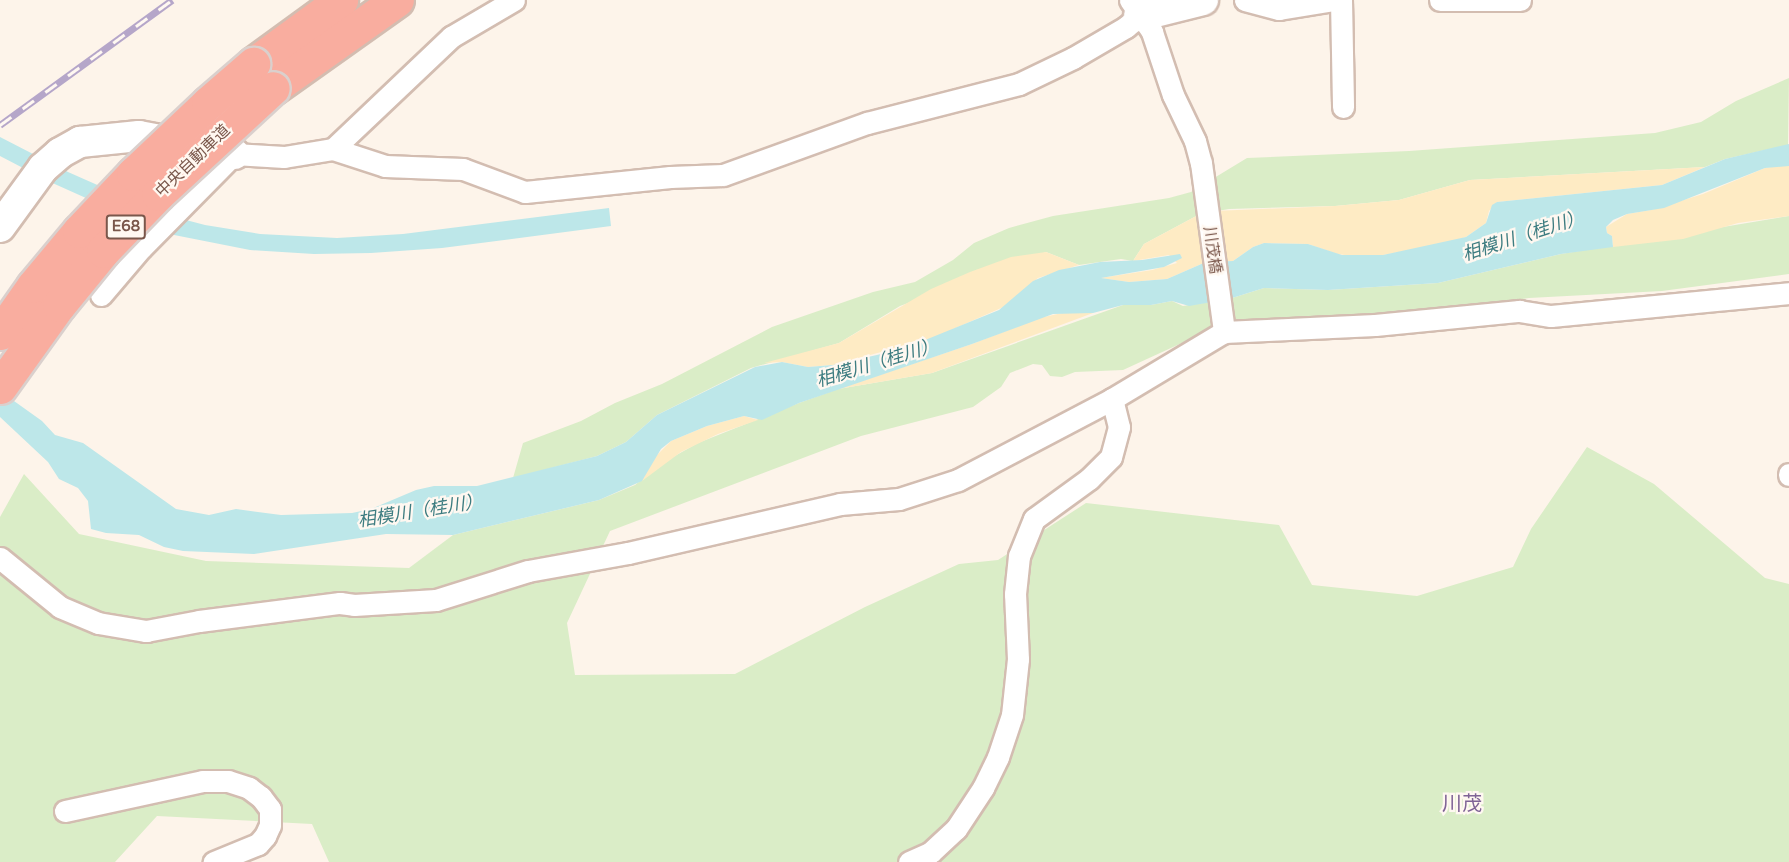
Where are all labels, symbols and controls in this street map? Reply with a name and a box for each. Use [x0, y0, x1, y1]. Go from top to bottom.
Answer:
street label: 中央自動車道 [152, 121, 234, 201]
water label: 相模川（桂川） [1460, 206, 1586, 266]
road number: E68 [105, 215, 147, 239]
street label: 川茂橋 [1199, 225, 1225, 275]
water label: 相模川（桂川） [814, 334, 940, 392]
water label: 相模川（桂川） [356, 490, 484, 532]
district label: 川茂 [1442, 792, 1482, 816]

